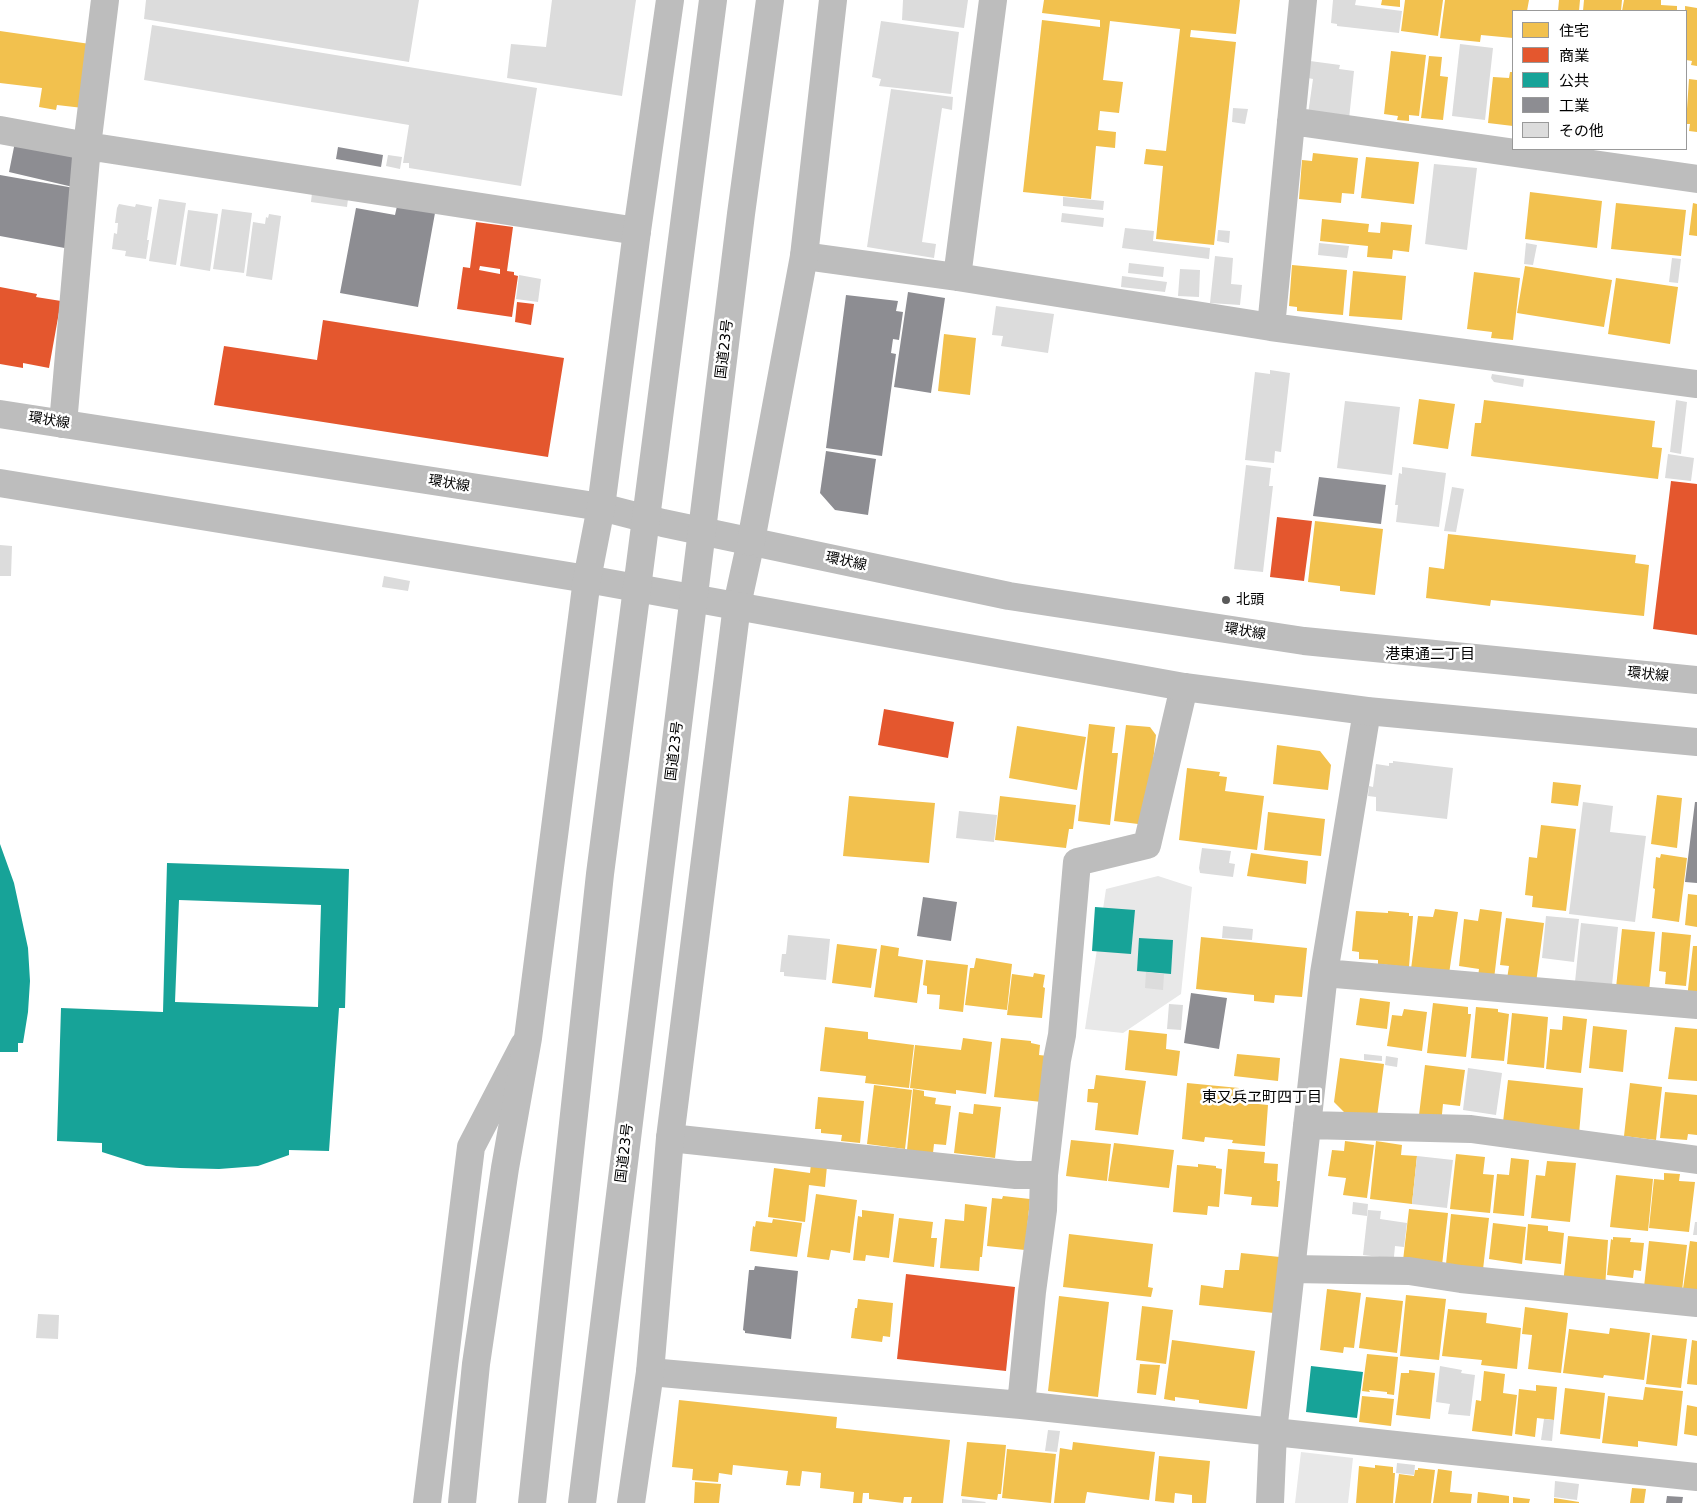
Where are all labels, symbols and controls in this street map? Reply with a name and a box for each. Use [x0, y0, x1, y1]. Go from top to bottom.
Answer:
legend [1512, 10, 1687, 150]
text: 住宅 [1559, 22, 1589, 40]
text: 商業 [1559, 47, 1589, 65]
text: 公共 [1559, 72, 1589, 90]
text: 工業 [1559, 97, 1589, 115]
text: その他 [1559, 122, 1604, 140]
street label: 国道23号 [713, 318, 737, 380]
street label: 環状線 [27, 409, 71, 433]
street label: 環状線 [427, 472, 471, 496]
street label: 環状線 [824, 549, 868, 575]
place label: 北頭 [1236, 592, 1264, 608]
marker: 北頭 [1220, 594, 1232, 606]
street label: 環状線 [1223, 620, 1267, 644]
district label: 港東通二丁目 [1385, 646, 1475, 664]
street label: 環状線 [1626, 664, 1670, 686]
street label: 国道23号 [663, 720, 687, 782]
district label: 東又兵ヱ町四丁目 [1202, 1089, 1322, 1107]
street label: 国道23号 [613, 1122, 637, 1184]

